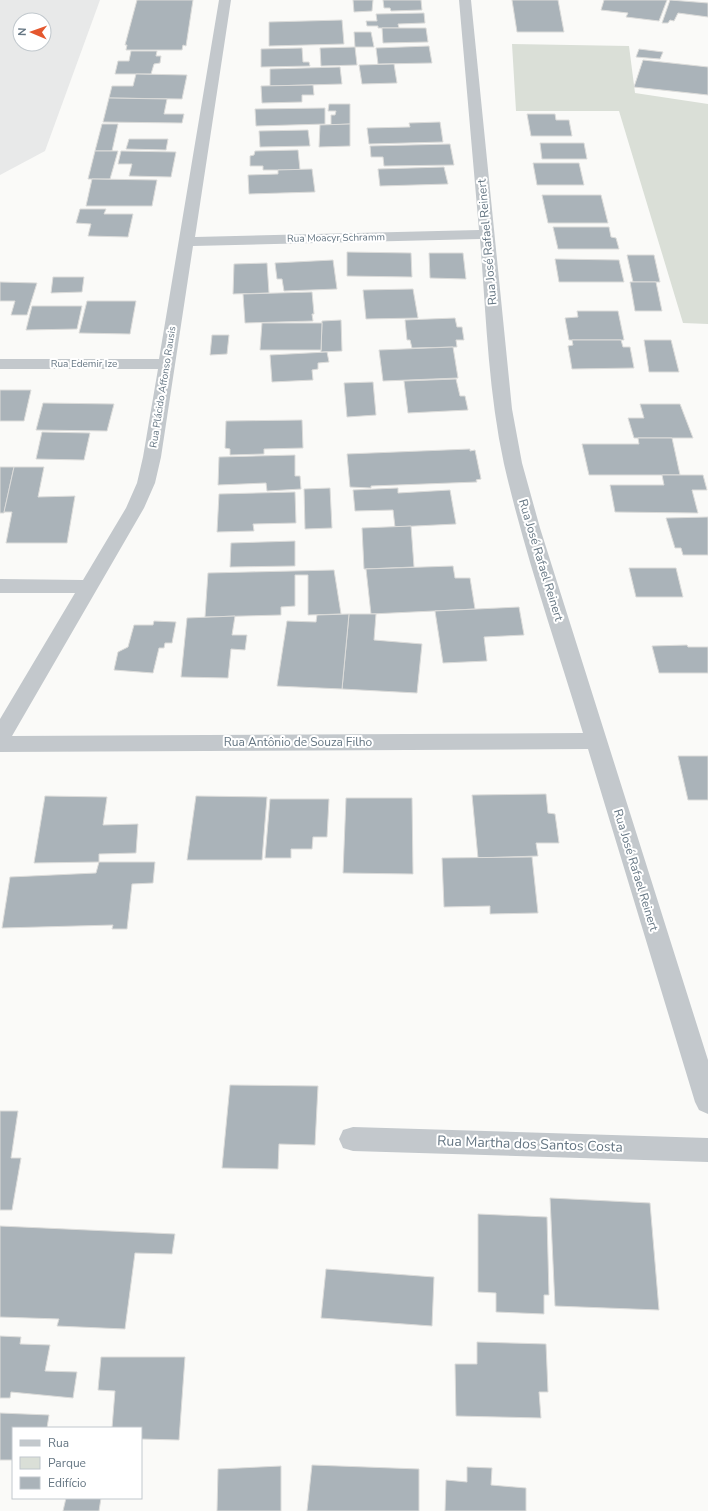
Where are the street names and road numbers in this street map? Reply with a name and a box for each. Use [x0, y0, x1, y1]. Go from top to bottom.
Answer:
street label: Rua José Rafael Reinert [473, 177, 500, 306]
street label: Rua Moacyr Schramm [287, 230, 385, 246]
street label: Rua Plácido Affonso Rausis [146, 325, 180, 449]
street label: Rua Edemir Ize [51, 357, 117, 371]
street label: Rua José Rafael Reinert [515, 497, 567, 624]
street label: Rua Antônio de Souza Filho [224, 734, 373, 750]
street label: Rua José Rafael Reinert [610, 807, 662, 934]
street label: Rua Martha dos Santos Costa [437, 1131, 623, 1157]

